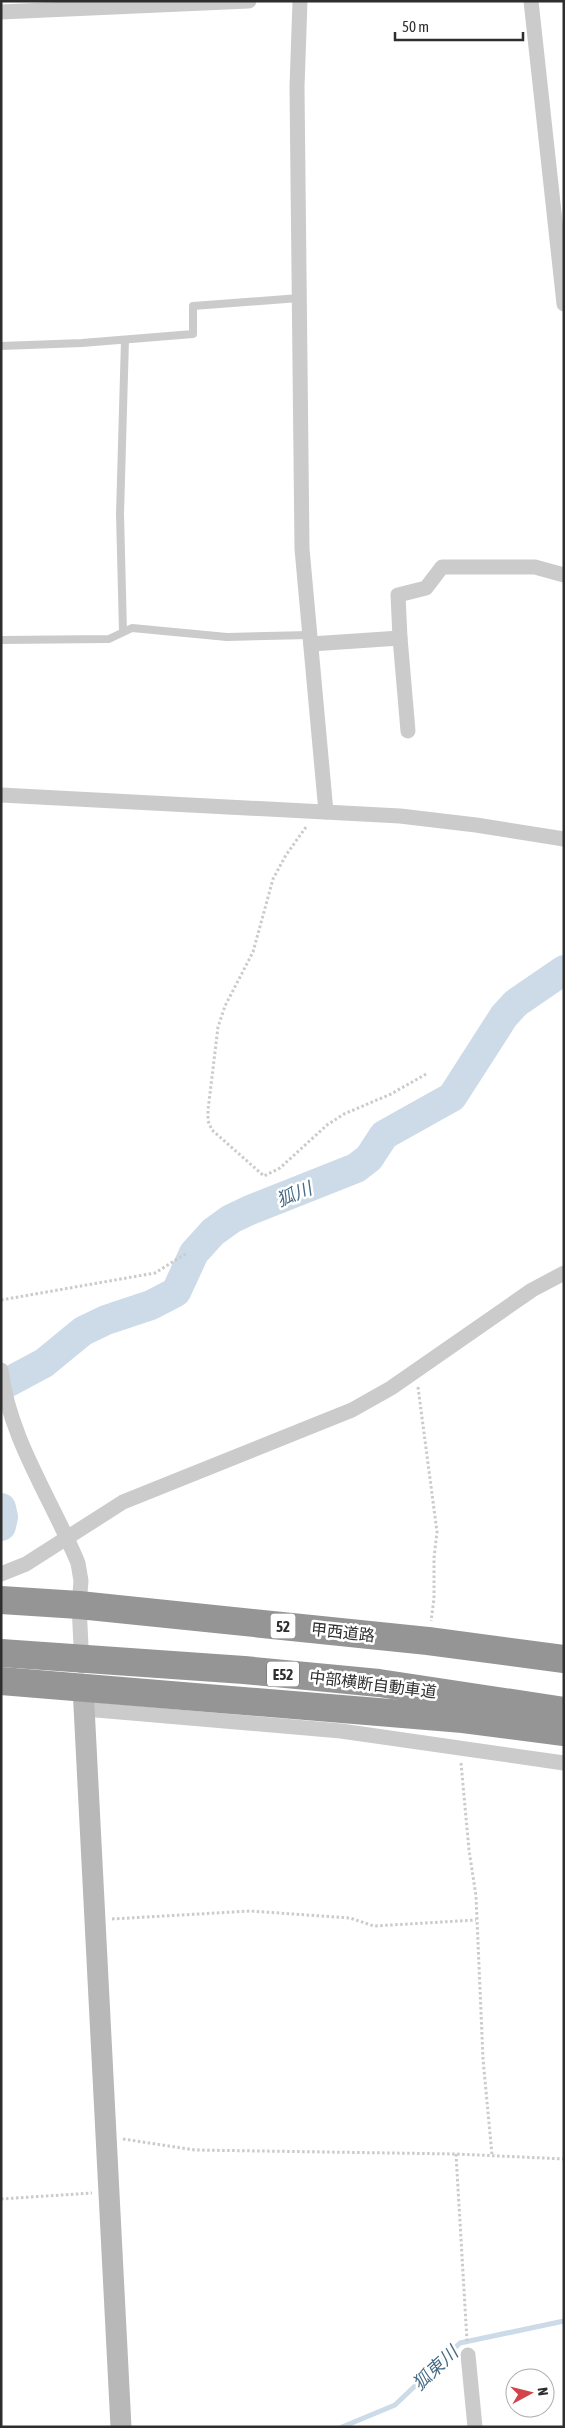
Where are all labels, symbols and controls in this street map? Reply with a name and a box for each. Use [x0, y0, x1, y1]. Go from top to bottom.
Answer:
scale bar [395, 10, 522, 42]
text: 50 m [402, 18, 429, 35]
water label: 狐川 [273, 1177, 316, 1210]
road number: 52 [270, 1614, 296, 1638]
street label: 甲西道路 [310, 1620, 376, 1644]
road number: E52 [267, 1662, 299, 1686]
street label: 中部横断自動車道 [308, 1667, 438, 1701]
water label: 狐東川 [408, 2341, 463, 2394]
north arrow [505, 2368, 555, 2418]
text: N [534, 2386, 551, 2396]

